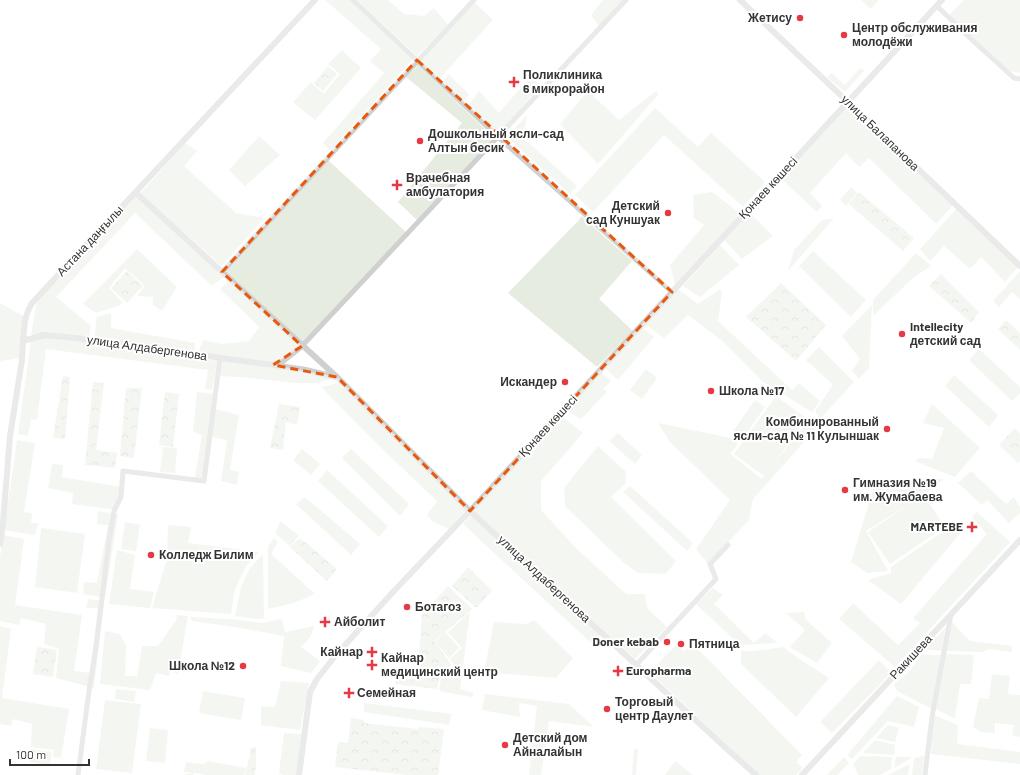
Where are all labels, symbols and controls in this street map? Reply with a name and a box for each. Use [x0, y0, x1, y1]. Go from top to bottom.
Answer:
place label: Жетису [747, 10, 792, 25]
marker: Жетису [795, 13, 805, 23]
place label: Центр обслуживания молодёжи [852, 20, 977, 49]
marker: Центр обслуживания молодёжи [839, 30, 849, 40]
place label: Поликлиника 6 микрорайон [523, 67, 605, 96]
marker: Поликлиника 6 микрорайон [508, 76, 520, 88]
street label: улица Балапанова [838, 91, 923, 174]
place label: Дошкольный ясли-сад Алтын бесик [428, 126, 564, 154]
marker: Дошкольный ясли-сад Алтын бесик [415, 136, 425, 146]
street label: Қонаев көшесі [735, 154, 800, 222]
place label: Врачебная амбулатория [406, 170, 484, 199]
marker: Врачебная амбулатория [391, 179, 403, 191]
place label: Детский сад Куншуак [586, 198, 661, 227]
street label: Астана даңғылы [53, 202, 126, 279]
marker: Детский сад Куншуак [663, 208, 673, 218]
place label: Intellecity детский сад [910, 319, 981, 348]
marker: Intellecity детский сад [897, 329, 907, 339]
street label: улица Алдабергенова [86, 332, 208, 363]
place label: Искандер [500, 374, 557, 389]
marker: Искандер [560, 377, 570, 387]
place label: Школа №17 [719, 383, 784, 397]
marker: Школа №17 [706, 386, 716, 396]
street label: Қонаев көшесі [515, 392, 580, 460]
place label: Комбинированный ясли-сад № 11 Кулыншак [734, 414, 880, 443]
marker: Комбинированный ясли-сад № 11 Кулыншак [882, 424, 892, 434]
place label: Гимназия №19 им. Жумабаева [853, 475, 943, 504]
marker: Гимназия №19 им. Жумабаева [840, 485, 850, 495]
place label: MARTEBE [911, 519, 963, 533]
marker: MARTEBE [966, 521, 978, 533]
street label: улица Алдабергенова [495, 532, 594, 626]
place label: Колледж Билим [159, 547, 254, 562]
marker: Колледж Билим [146, 550, 156, 560]
place label: Ботагоз [415, 599, 461, 613]
marker: Ботагоз [402, 602, 412, 612]
place label: Айболит [334, 614, 385, 628]
marker: Айболит [319, 616, 331, 628]
street label: Ракишева [886, 631, 935, 681]
place label: Doner kebab [593, 634, 659, 648]
place label: Пятница [689, 636, 740, 651]
marker: Doner kebab [662, 637, 672, 647]
marker: Пятница [676, 639, 686, 649]
place label: Кайнар [320, 644, 363, 659]
marker: Кайнар [366, 646, 378, 658]
place label: Кайнар медицинский центр [381, 650, 498, 679]
place label: Школа №12 [169, 658, 235, 672]
marker: Кайнар медицинский центр [366, 659, 378, 671]
marker: Школа №12 [238, 661, 248, 671]
place label: Europharma [626, 663, 691, 677]
marker: Europharma [613, 666, 623, 676]
place label: Семейная [357, 685, 416, 699]
marker: Семейная [344, 688, 354, 698]
place label: Торговый центр Даулет [615, 694, 694, 723]
marker: Торговый центр Даулет [602, 704, 612, 714]
place label: Детский дом Айналайын [513, 730, 588, 758]
marker: Детский дом Айналайын [500, 740, 510, 750]
scale bar [10, 741, 89, 767]
text: 100 m [16, 747, 46, 761]

